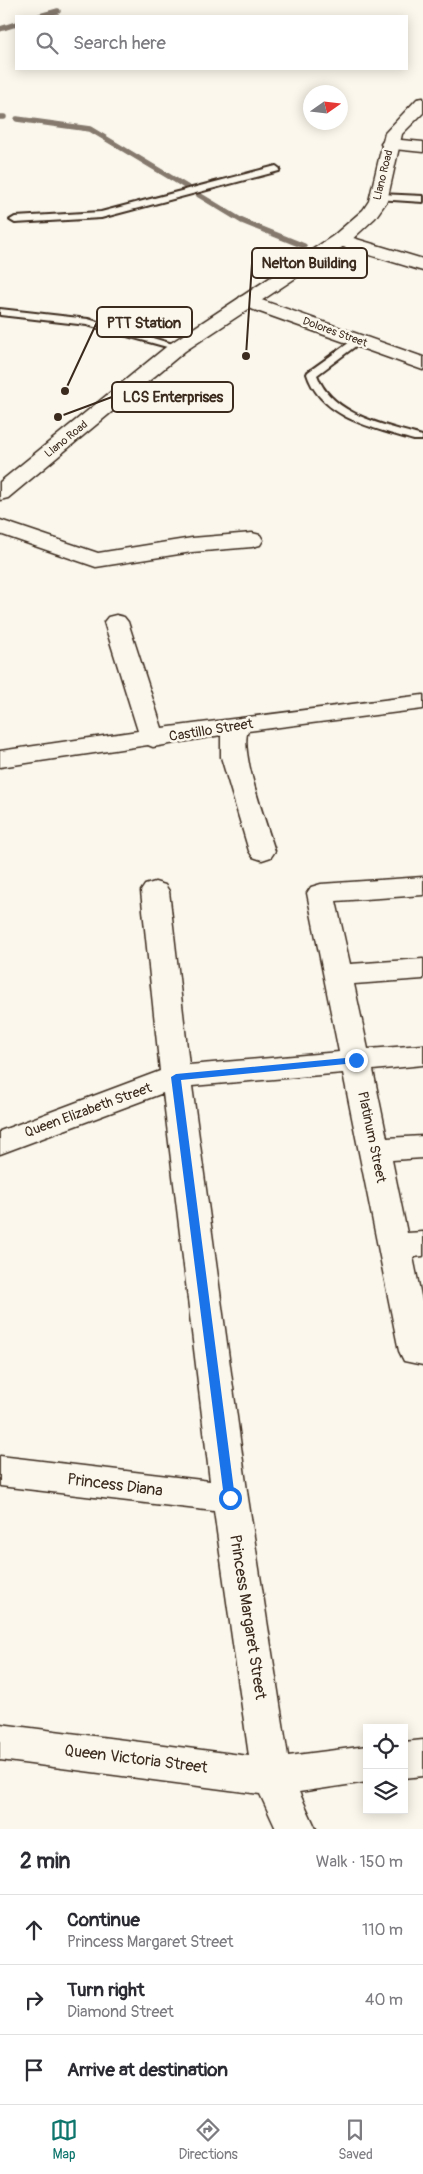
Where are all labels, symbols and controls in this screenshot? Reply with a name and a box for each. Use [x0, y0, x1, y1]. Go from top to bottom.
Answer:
search box [15, 15, 408, 70]
icon: search [33, 29, 61, 57]
text: Search here [73, 31, 166, 55]
north arrow [303, 85, 348, 130]
street label: Llano Road [371, 149, 395, 201]
callout: Nelton Building [252, 248, 367, 278]
text: Nelton Building [262, 254, 357, 273]
callout: PTT Station [97, 307, 192, 337]
text: PTT Station [107, 314, 182, 333]
street label: Dolores Street [301, 314, 370, 350]
callout: LCS Enterprises [112, 382, 233, 412]
text: LCS Enterprises [123, 388, 224, 407]
street label: Llano Road [42, 418, 90, 460]
street label: Castillo Street [168, 715, 255, 745]
route end [345, 1049, 368, 1072]
street label: Queen Elizabeth Street [22, 1079, 154, 1141]
street label: Platinum Street [354, 1090, 390, 1185]
street label: Princess Diana [66, 1469, 164, 1501]
route start [219, 1487, 242, 1510]
street label: Princess Margaret Street [225, 1533, 271, 1701]
map controls [363, 1724, 408, 1814]
button: locate [363, 1724, 408, 1769]
street label: Queen Victoria Street [63, 1740, 209, 1778]
button: layers [363, 1769, 408, 1814]
text: 2 min [20, 1848, 70, 1875]
text: Walk · 150 m [316, 1852, 403, 1872]
text: Continue [67, 1908, 140, 1932]
icon: ahead [20, 1916, 48, 1944]
text: 110 m [362, 1920, 403, 1940]
text: Princess Margaret Street [67, 1932, 234, 1952]
text: Turn right [67, 1978, 145, 2002]
icon: right [20, 1986, 48, 2014]
text: 40 m [365, 1990, 403, 2010]
text: Diamond Street [67, 2002, 174, 2022]
icon: arrive [20, 2056, 48, 2084]
text: Arrive at destination [67, 2058, 228, 2082]
tab: Map [50, 2116, 78, 2163]
tab: Directions [178, 2116, 238, 2163]
tab: Saved [338, 2116, 373, 2163]

